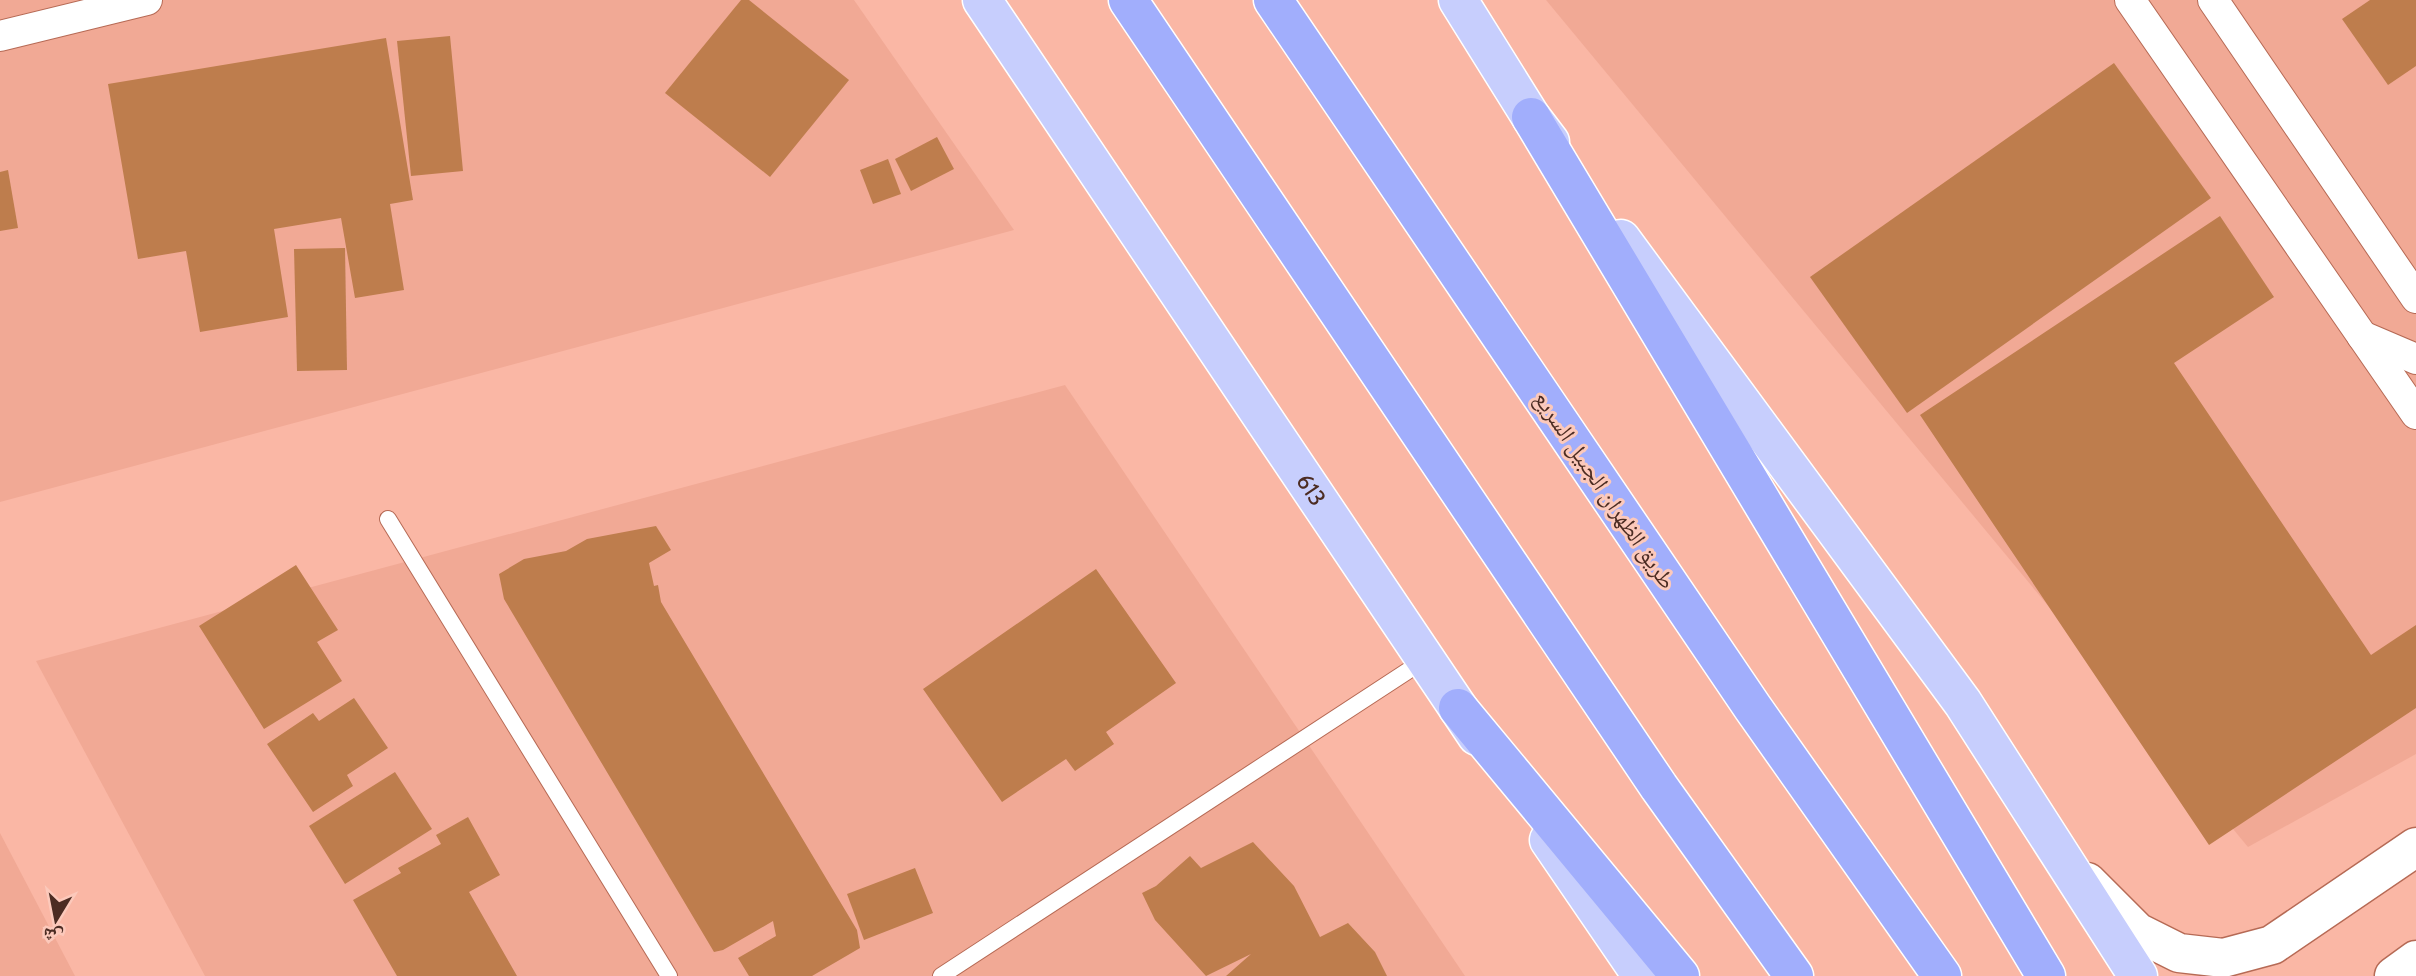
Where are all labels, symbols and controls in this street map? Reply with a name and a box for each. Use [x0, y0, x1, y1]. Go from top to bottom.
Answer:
street label: طريق الظهران الجبيل السريع [1528, 386, 1682, 595]
street label: 613 [1290, 468, 1332, 511]
north arrow [21, 885, 91, 955]
text: ش [41, 923, 65, 949]

